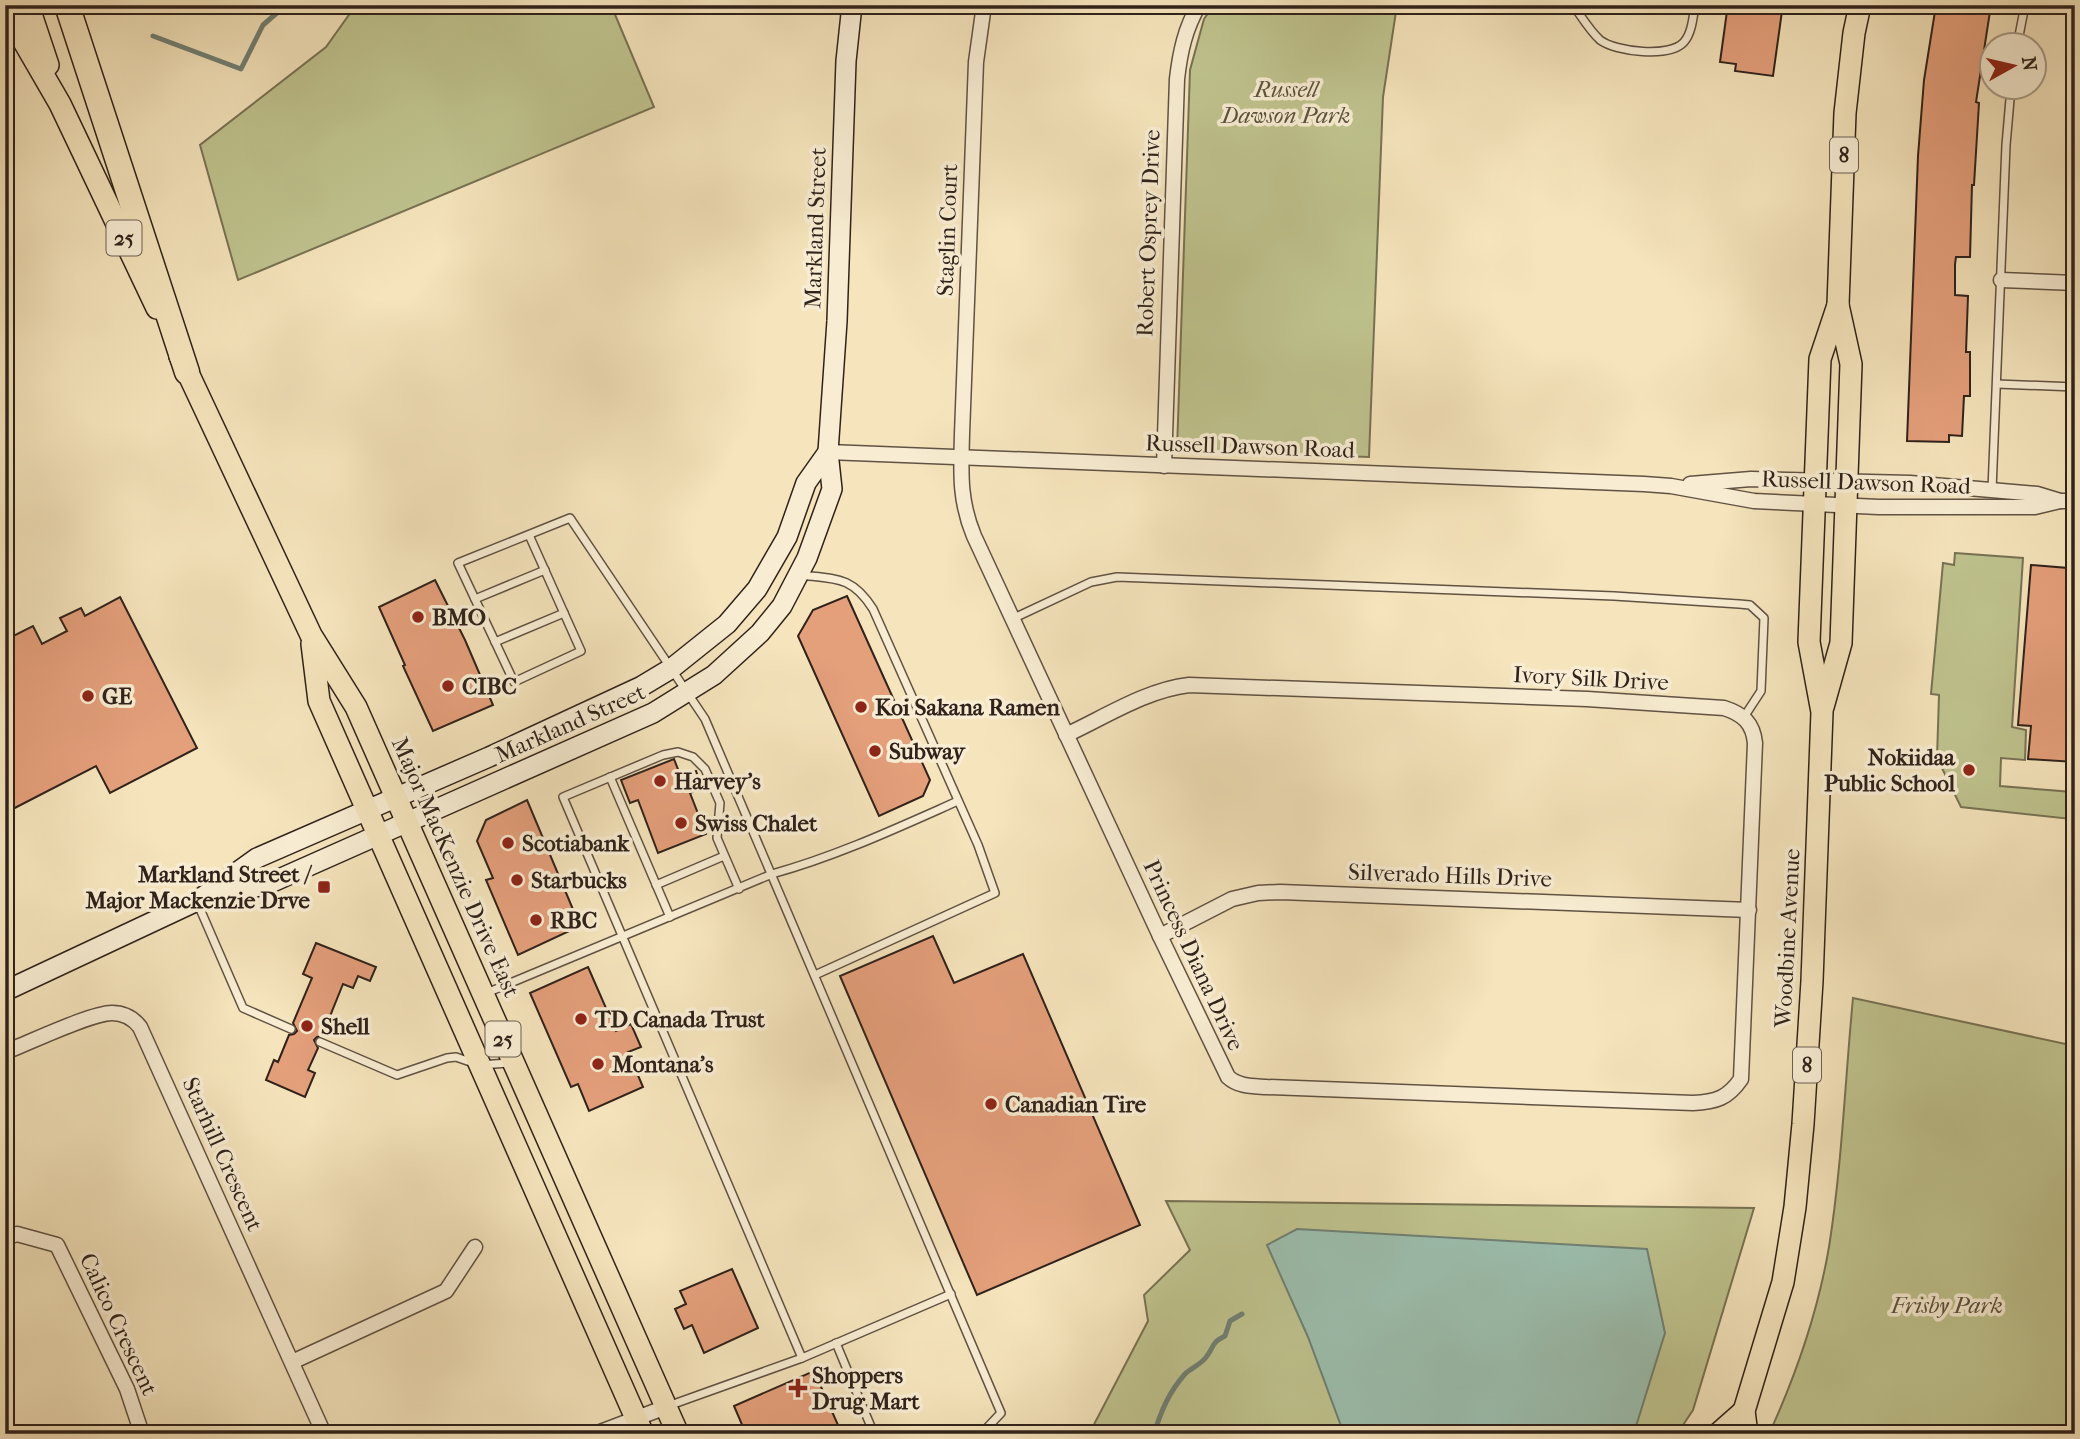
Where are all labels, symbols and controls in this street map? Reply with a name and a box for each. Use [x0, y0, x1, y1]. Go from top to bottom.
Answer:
north arrow [1979, 32, 2048, 102]
text: N [2017, 55, 2041, 73]
park label: Russell Dawson Park [1220, 76, 1350, 129]
street label: Robert Osprey Drive [1131, 129, 1166, 337]
road number: 8 [1830, 138, 1858, 172]
street label: Markland Street [799, 147, 832, 309]
street label: Staglin Court [932, 163, 963, 297]
road number: 25 [106, 220, 142, 256]
street label: Russell Dawson Road [1145, 429, 1356, 464]
street label: Russell Dawson Road [1761, 465, 1972, 500]
place label: BMO [432, 604, 486, 631]
marker: BMO [410, 609, 426, 625]
street label: Ivory Silk Drive [1512, 661, 1670, 696]
place label: CIBC [462, 673, 517, 700]
marker: CIBC [440, 678, 456, 694]
street label: Markland Street [491, 678, 649, 769]
place label: GE [102, 683, 132, 710]
marker: GE [80, 688, 96, 704]
place label: Koi Sakana Ramen [875, 694, 1060, 721]
marker: Koi Sakana Ramen [853, 699, 869, 715]
street label: Major MacKenzie Drive East [386, 733, 525, 1002]
place label: Subway [889, 738, 966, 765]
marker: Subway [867, 743, 883, 759]
place label: Nokiidaa Public School [1824, 744, 1956, 797]
marker: Nokiidaa Public School [1961, 762, 1977, 778]
place label: Harvey's [674, 768, 761, 795]
marker: Harvey's [652, 773, 668, 789]
place label: Swiss Chalet [695, 810, 818, 837]
marker: Swiss Chalet [673, 815, 689, 831]
place label: Scotiabank [522, 830, 630, 857]
marker: Scotiabank [500, 835, 516, 851]
street label: Woodbine Avenue [1769, 848, 1806, 1029]
street label: Princess Diana Drive [1138, 856, 1250, 1055]
street label: Silverado Hills Drive [1348, 858, 1552, 893]
place label: Markland Street / Major Mackenzie Drve [85, 861, 312, 914]
place label: Starbucks [531, 867, 627, 894]
marker: Starbucks [509, 872, 525, 888]
marker: Markland Street / Major Mackenzie Drve [316, 879, 332, 895]
place label: RBC [550, 907, 597, 934]
marker: RBC [528, 912, 544, 928]
place label: TD Canada Trust [594, 1006, 765, 1033]
marker: TD Canada Trust [573, 1011, 589, 1027]
place label: Shell [321, 1013, 370, 1040]
marker: Shell [299, 1018, 315, 1034]
road number: 25 [486, 1021, 520, 1056]
road number: 8 [1793, 1048, 1821, 1082]
place label: Montana's [612, 1051, 714, 1078]
marker: Montana's [590, 1056, 606, 1072]
street label: Starhill Crescent [177, 1073, 269, 1235]
place label: Canadian Tire [1005, 1091, 1147, 1118]
marker: Canadian Tire [983, 1096, 999, 1112]
street label: Calico Crescent [74, 1249, 163, 1400]
park label: Frisby Park [1890, 1292, 2003, 1319]
place label: Shoppers Drug Mart [812, 1362, 920, 1415]
marker: Shoppers Drug Mart [790, 1380, 806, 1396]

